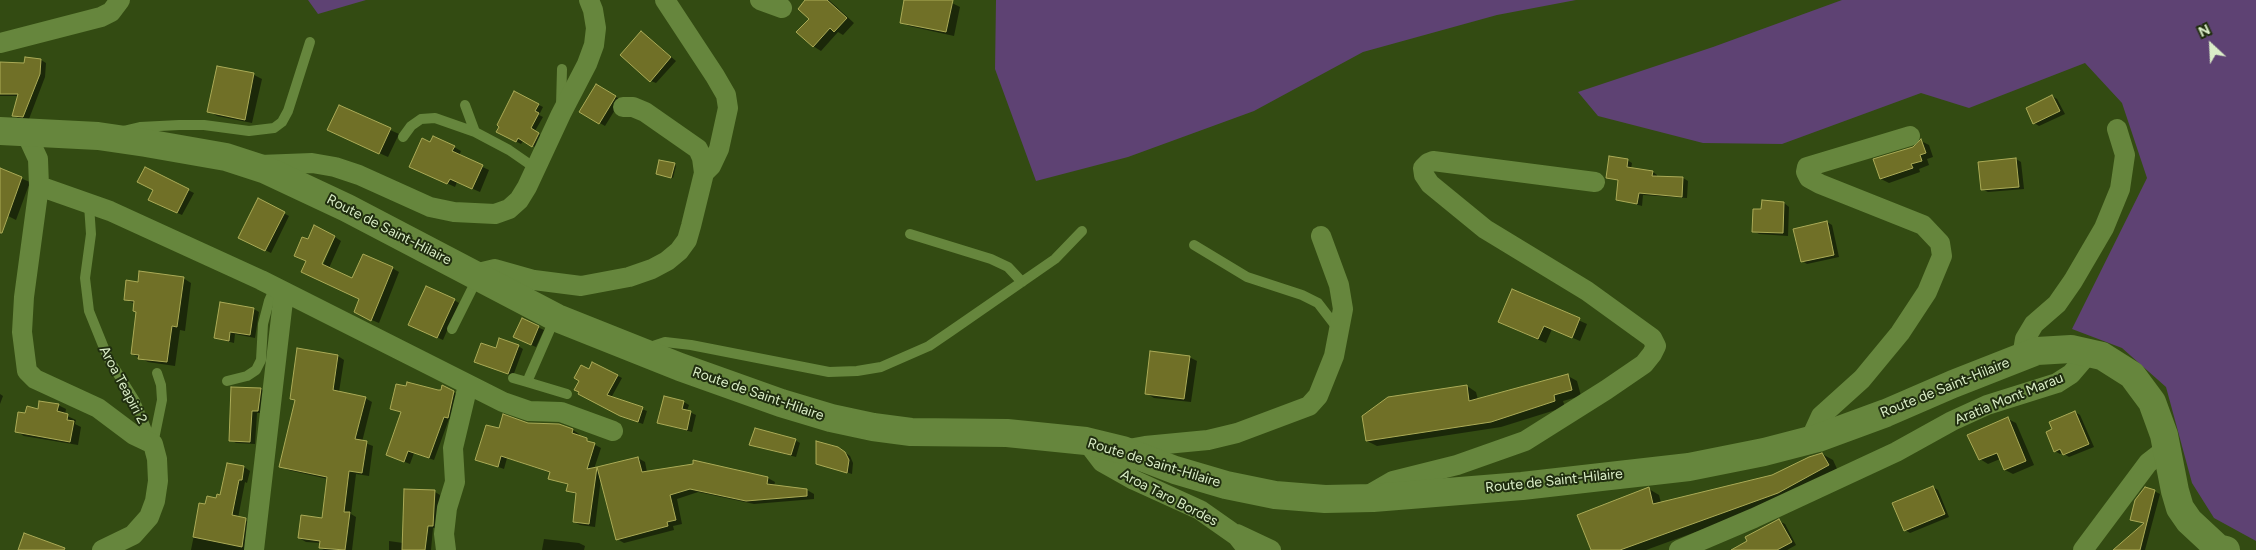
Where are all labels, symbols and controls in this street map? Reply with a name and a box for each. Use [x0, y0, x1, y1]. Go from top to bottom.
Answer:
north arrow [2186, 20, 2236, 70]
text: N [2196, 21, 2213, 41]
street label: Route de Saint-Hilaire [324, 191, 454, 269]
street label: Aroa Teapiri 2 [96, 343, 150, 427]
street label: Route de Saint-Hilaire [1878, 354, 2012, 422]
street label: Route de Saint-Hilaire [690, 364, 826, 424]
street label: Aratia Mont Marau [1952, 370, 2066, 428]
street label: Route de Saint-Hilaire [1086, 435, 1222, 491]
street label: Route de Saint-Hilaire [1485, 465, 1623, 497]
street label: Aroa Taro Bordes [1118, 466, 1220, 530]

